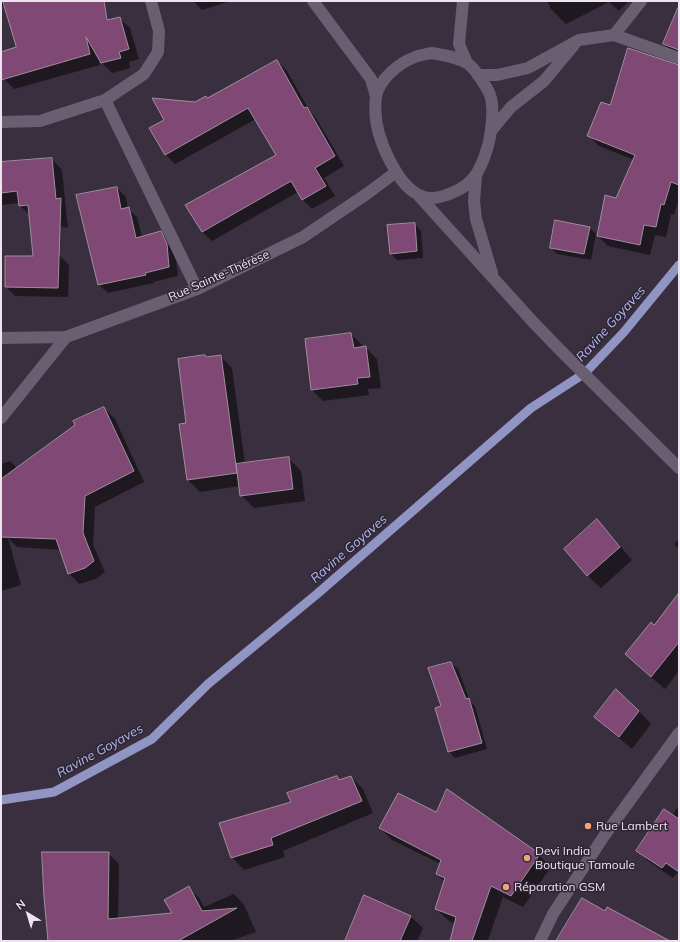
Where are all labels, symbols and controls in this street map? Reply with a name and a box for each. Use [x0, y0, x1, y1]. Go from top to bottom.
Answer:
street label: Rue Sainte-Thérèse [166, 247, 272, 305]
water label: Ravine Goyaves [573, 283, 649, 365]
water label: Ravine Goyaves [307, 511, 391, 587]
water label: Ravine Goyaves [54, 721, 146, 781]
place label: Rue Lambert [596, 819, 668, 833]
marker: Rue Lambert [583, 821, 593, 831]
place label: Devi India Boutique Tamoule [535, 844, 635, 872]
marker: Devi India Boutique Tamoule [522, 853, 532, 863]
place label: Réparation GSM [514, 880, 605, 894]
marker: Réparation GSM [501, 882, 511, 892]
north arrow [8, 894, 48, 934]
text: N [13, 896, 28, 913]

